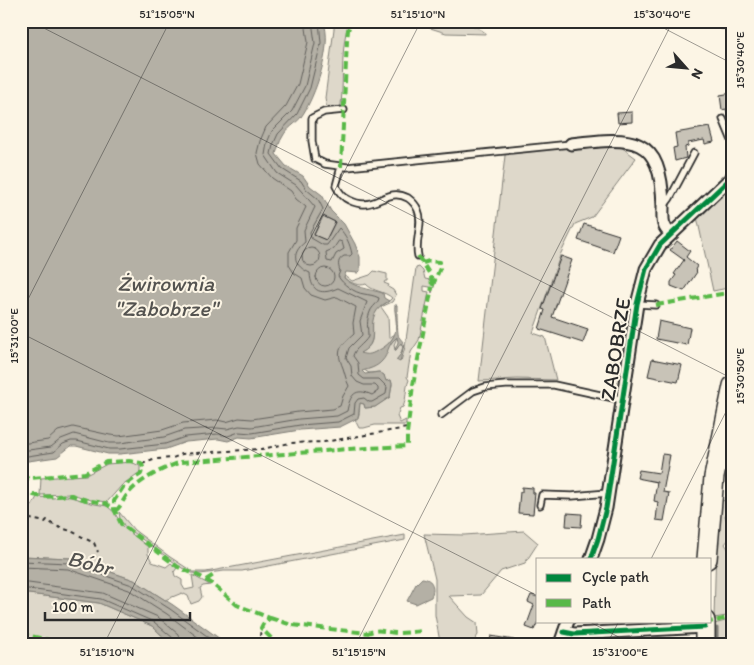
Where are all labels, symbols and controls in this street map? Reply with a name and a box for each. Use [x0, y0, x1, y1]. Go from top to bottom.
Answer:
text: 51°15'05"N [139, 7, 195, 21]
text: 51°15'10"N [391, 7, 445, 21]
text: 15°30'40"E [633, 7, 691, 21]
text: 15°30'40"E [733, 31, 747, 89]
north arrow [662, 42, 712, 92]
text: N [687, 66, 707, 82]
water label: Żwirownia "Zabobrze" [114, 270, 221, 322]
street label: ZABOBRZE [595, 296, 635, 402]
text: 15°31'00"E [7, 308, 21, 364]
text: 15°30'50"E [733, 347, 747, 404]
water label: Bóbr [65, 544, 118, 582]
legend [536, 558, 712, 622]
text: Cycle path [582, 568, 649, 586]
scale bar [45, 590, 190, 622]
text: Path [582, 594, 611, 612]
text: 100 m [52, 598, 94, 616]
text: 51°15'10"N [80, 645, 134, 659]
text: 51°15'15"N [332, 645, 386, 659]
text: 15°31'00"E [592, 645, 648, 659]

